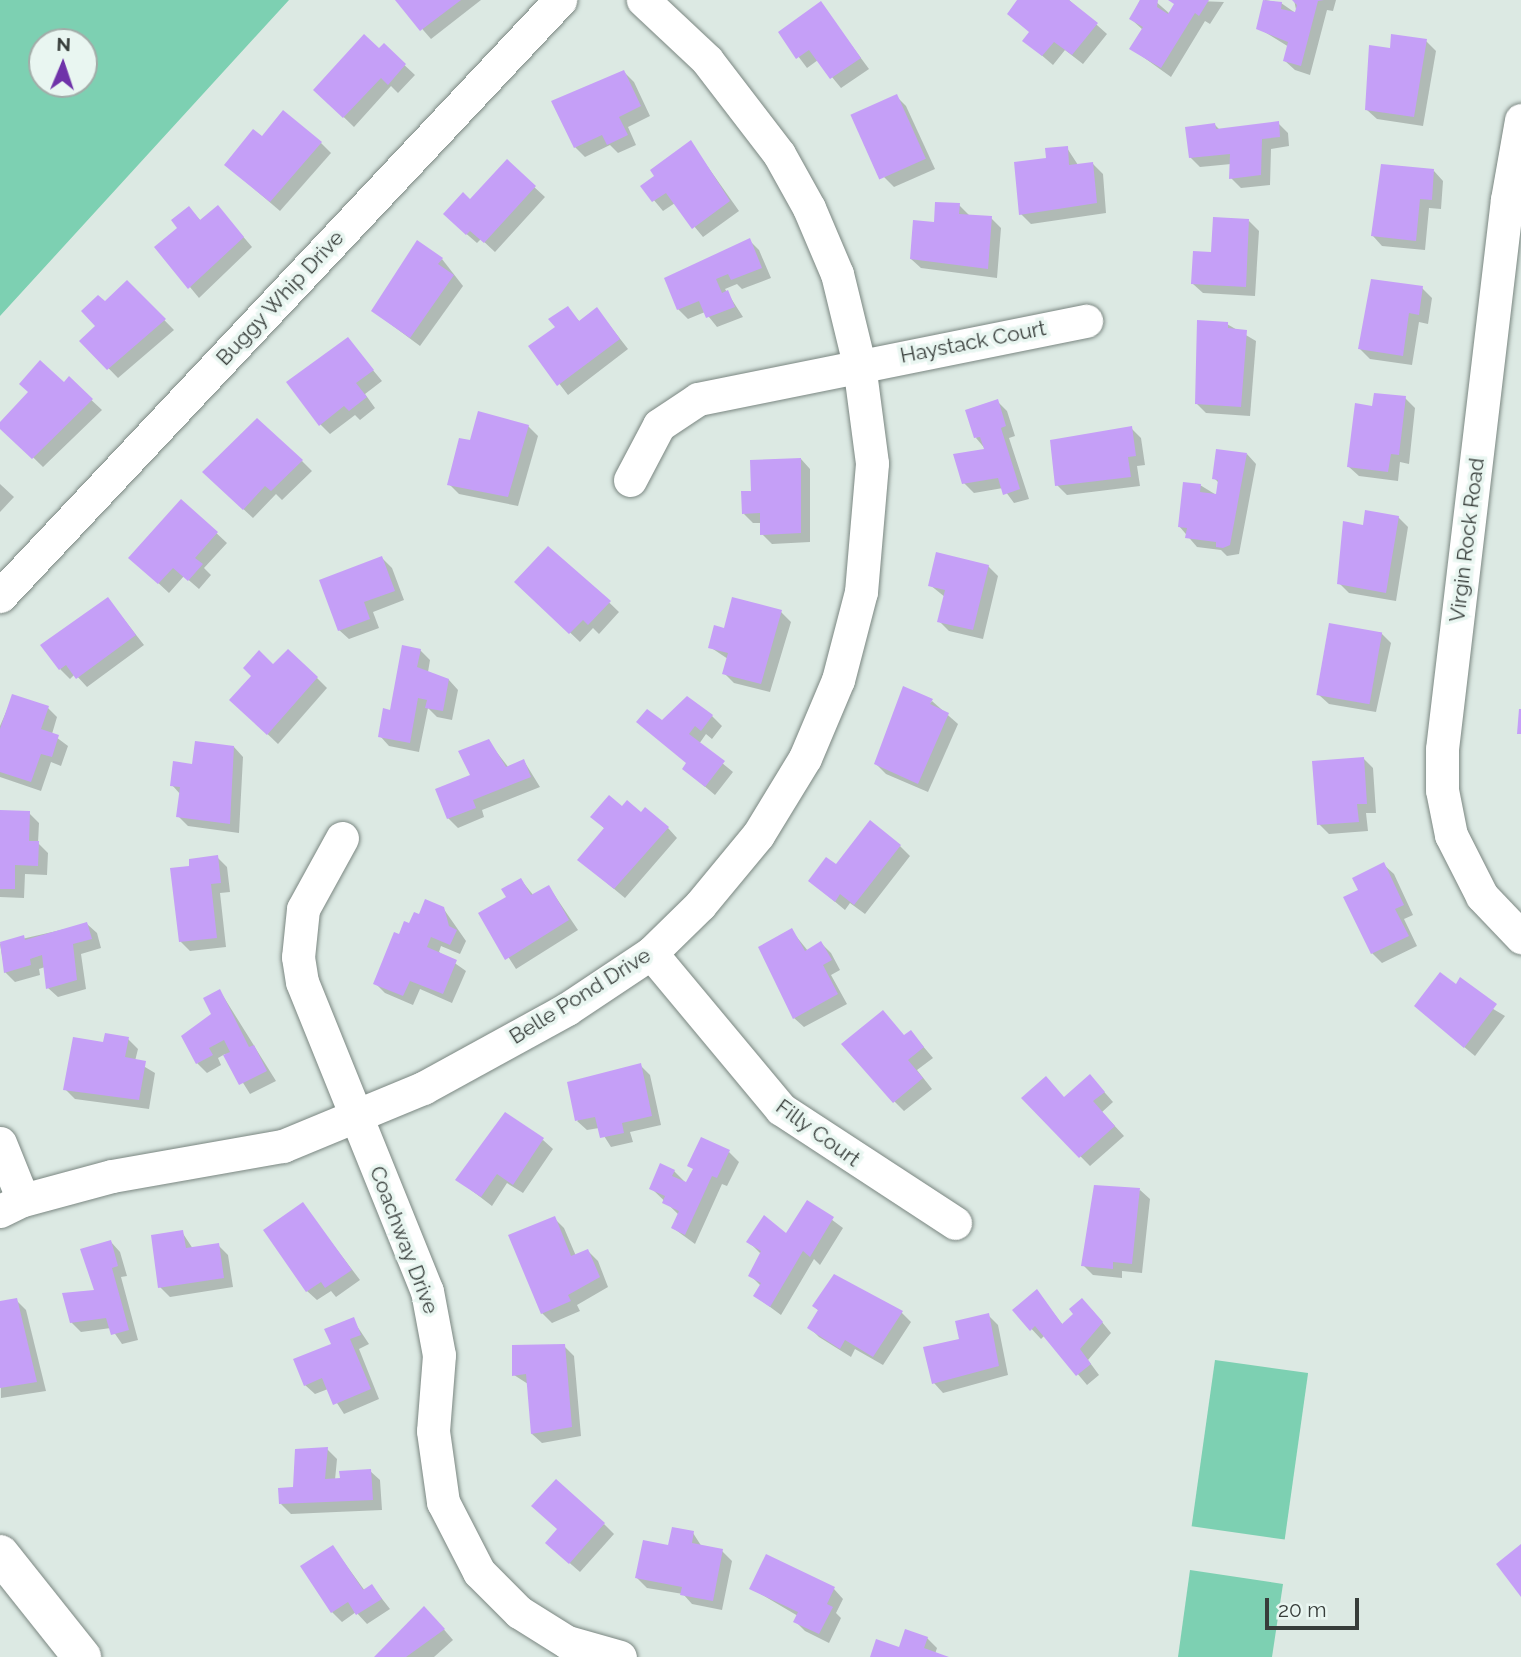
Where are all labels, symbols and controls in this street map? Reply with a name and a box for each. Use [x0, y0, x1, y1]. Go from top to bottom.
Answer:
north arrow [28, 28, 98, 98]
text: N [56, 33, 71, 55]
street label: Buggy Whip Drive [211, 225, 349, 371]
street label: Haystack Court [898, 316, 1048, 368]
street label: Virgin Rock Road [1444, 456, 1490, 624]
street label: Belle Pond Drive [505, 943, 655, 1049]
street label: Filly Court [771, 1094, 865, 1172]
street label: Coachway Drive [364, 1162, 444, 1318]
scale bar [1269, 1584, 1364, 1628]
text: 20 m [1278, 1597, 1326, 1622]

